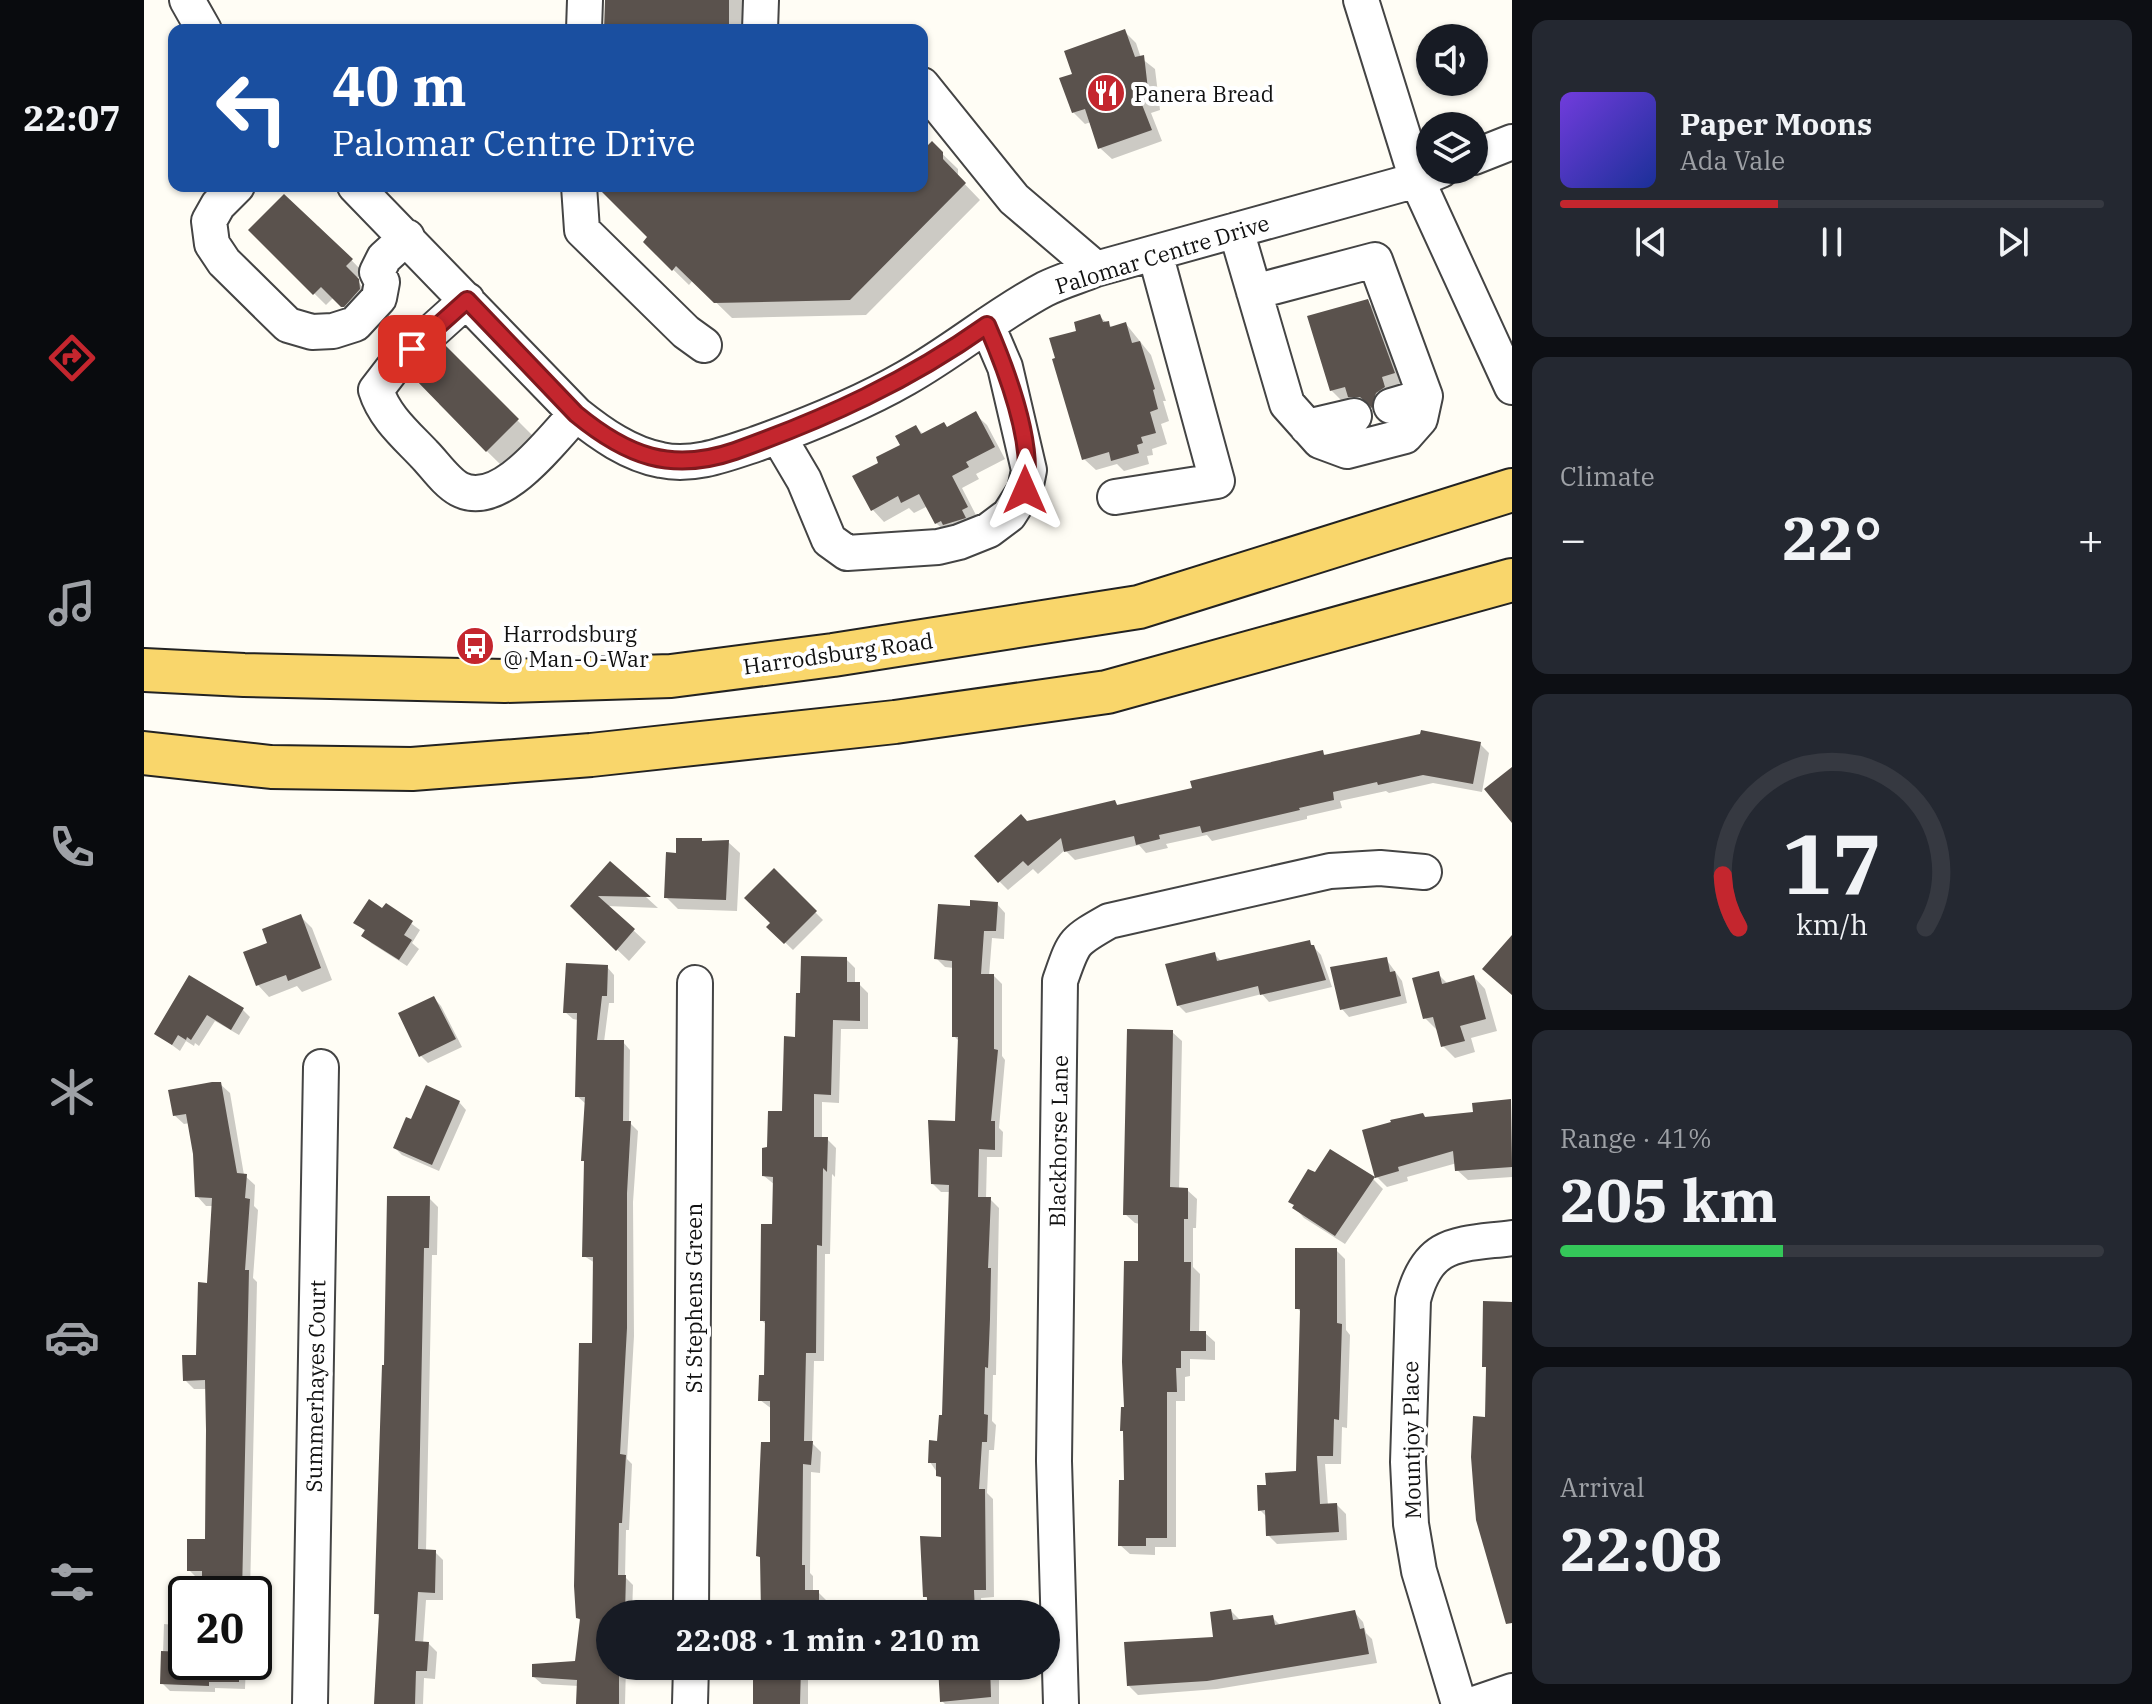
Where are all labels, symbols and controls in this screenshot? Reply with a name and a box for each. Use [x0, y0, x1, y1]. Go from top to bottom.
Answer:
map controls [1416, 24, 1488, 184]
button: sound [1416, 24, 1488, 96]
text: 40 m [332, 49, 467, 121]
icon: left [200, 56, 304, 160]
restaurant icon: Panera Bread [1085, 72, 1127, 114]
place label: Panera Bread [1134, 79, 1274, 108]
text: 22:07 [23, 94, 121, 141]
text: Paper Moons [1680, 104, 1872, 143]
button: layers [1416, 112, 1488, 184]
text: Palomar Centre Drive [332, 119, 695, 166]
text: Ada Vale [1680, 143, 1785, 177]
street label: Palomar Centre Drive [1052, 208, 1272, 300]
icon: previous [1629, 220, 1673, 264]
icon: pause [1810, 220, 1854, 264]
icon: next [1991, 220, 2035, 264]
pin [378, 315, 446, 383]
icon: arrive [390, 327, 434, 371]
icon: directions [44, 330, 100, 386]
position arrow [983, 448, 1067, 532]
text: Climate [1560, 459, 1655, 493]
text: 22° [1782, 498, 1882, 577]
text: − [1560, 510, 1586, 567]
text: + [2078, 510, 2104, 567]
icon: music [44, 575, 100, 631]
place label: Harrodsburg @ Man-O-War [503, 619, 649, 673]
bus stop icon: Harrodsburg @ Man-O-War [454, 625, 496, 667]
street label: Harrodsburg Road [741, 625, 935, 681]
text: 17 [1782, 809, 1882, 917]
icon: phone [44, 819, 100, 875]
text: km/h [1796, 906, 1868, 943]
street label: Blackhorse Lane [1042, 1055, 1074, 1227]
icon: climate [44, 1064, 100, 1120]
text: Range · 41% [1560, 1121, 1712, 1155]
text: 205 km [1560, 1160, 1778, 1239]
street label: St Stephens Green [679, 1203, 708, 1393]
street label: Summerhayes Court [299, 1279, 331, 1493]
icon: car [44, 1309, 100, 1365]
street label: Mountjoy Place [1395, 1361, 1427, 1519]
text: Arrival [1560, 1470, 1645, 1504]
text: 22:08 [1560, 1509, 1722, 1588]
icon: filters [44, 1554, 100, 1610]
speed limit sign: 20 [168, 1576, 272, 1680]
text: 22:08 · 1 min · 210 m [676, 1620, 980, 1659]

